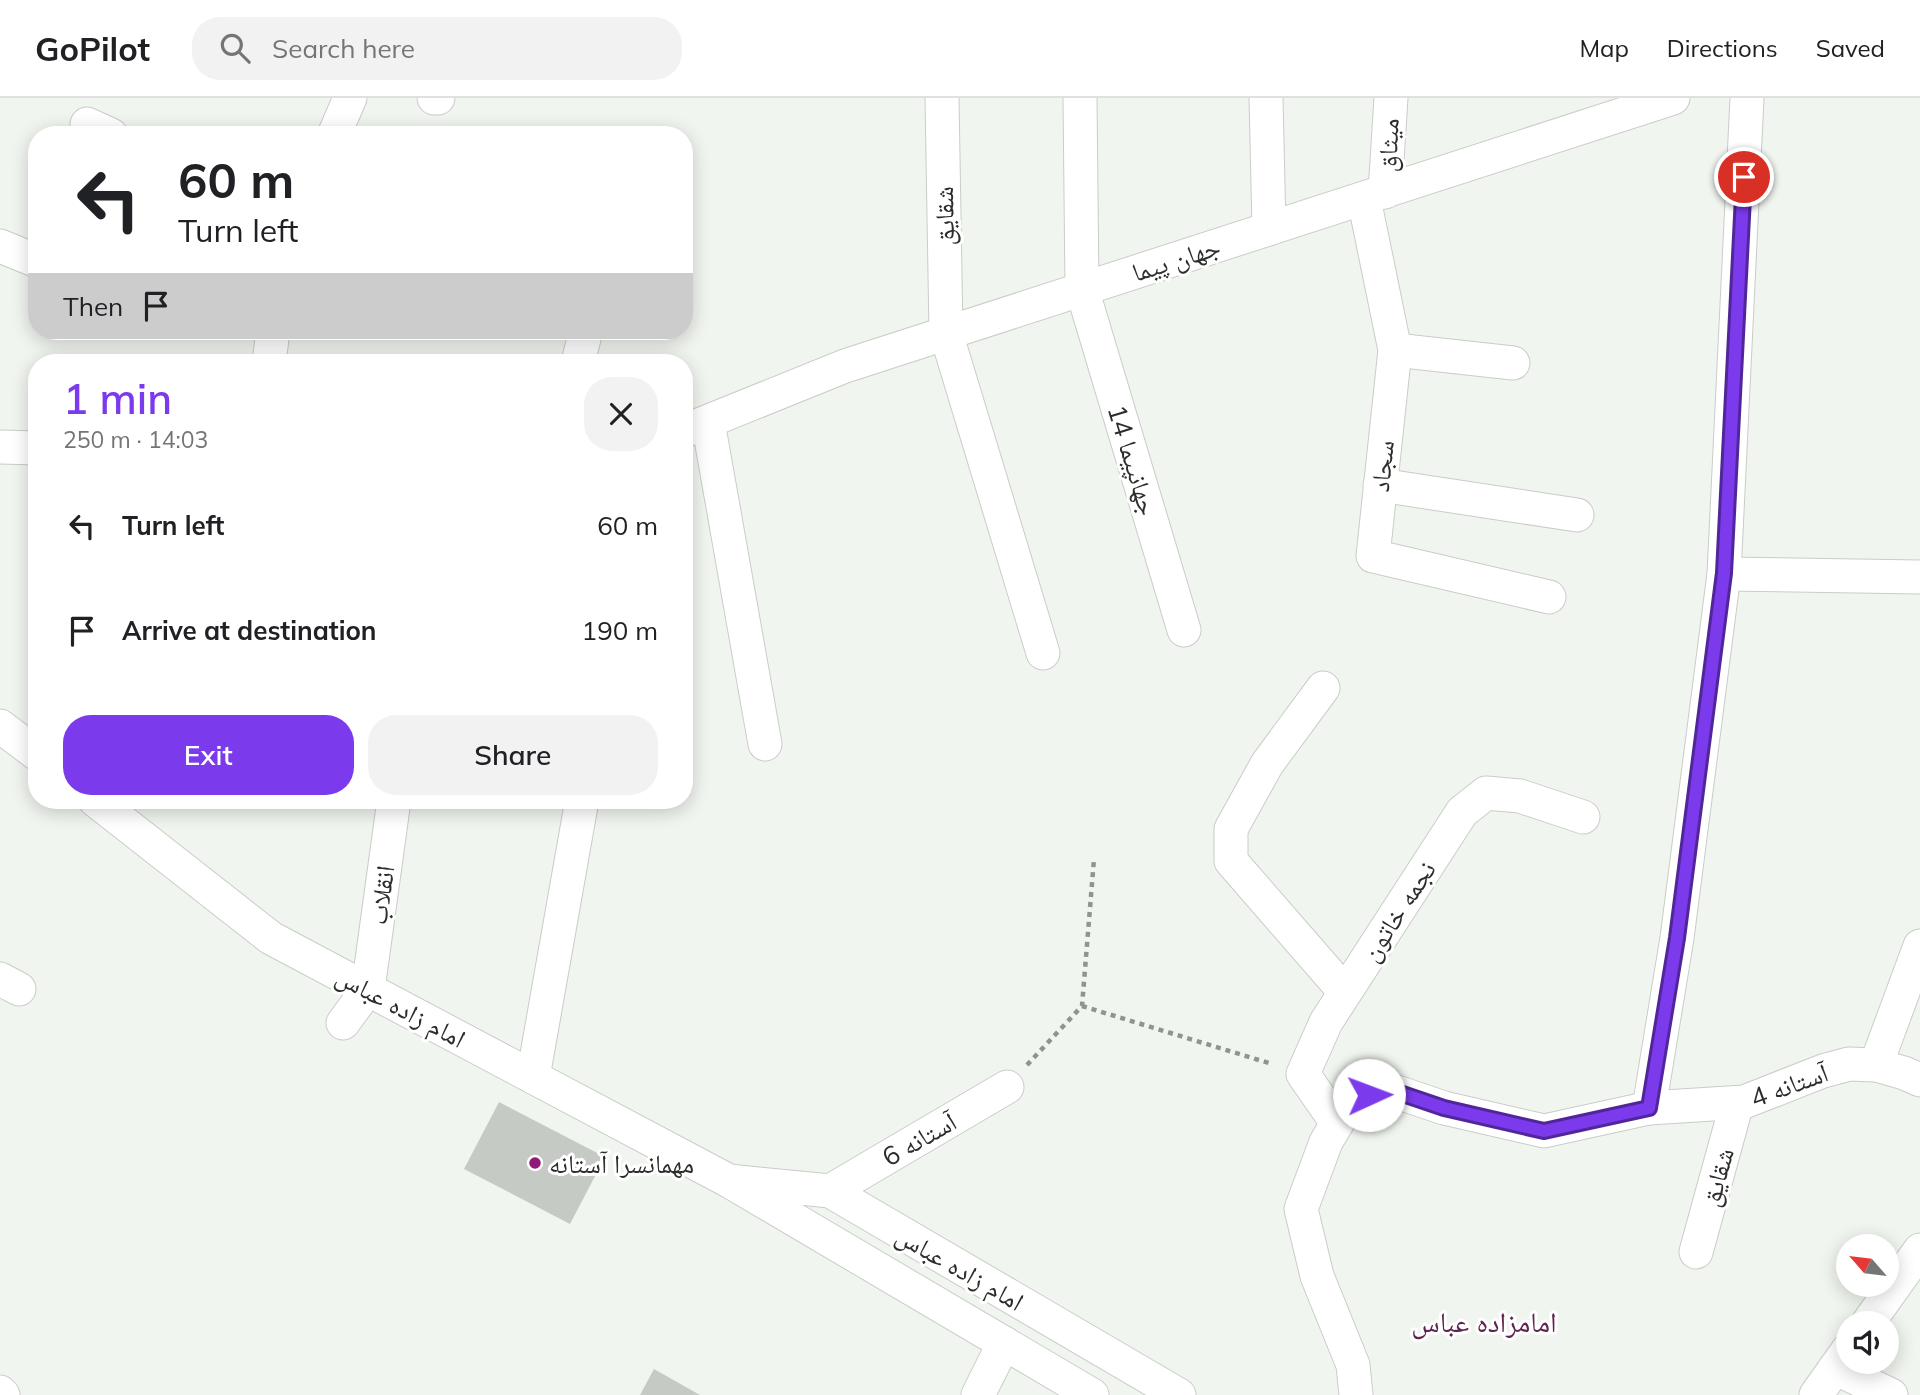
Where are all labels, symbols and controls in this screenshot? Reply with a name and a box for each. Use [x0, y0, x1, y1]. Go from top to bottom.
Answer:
search box [192, 17, 682, 80]
text: GoPilot [35, 28, 150, 69]
icon: search [216, 29, 254, 67]
text: Search here [272, 32, 415, 65]
text: Map [1579, 33, 1629, 63]
text: Directions [1667, 33, 1778, 63]
text: Saved [1816, 33, 1885, 63]
street label: ميثاق [1370, 117, 1406, 173]
pin [1714, 147, 1774, 207]
text: 60 m [178, 149, 294, 210]
icon: left [63, 154, 154, 245]
icon: arrive [1725, 158, 1763, 196]
street label: شقایق [927, 186, 961, 246]
text: Turn left [178, 210, 298, 250]
street label: جهان پیما [1128, 229, 1224, 289]
icon: arrive [137, 287, 175, 325]
text: Then [63, 290, 123, 323]
text: 1 min [63, 372, 172, 425]
button: close [584, 377, 658, 451]
street label: جهانپیما 14 [1100, 401, 1165, 519]
text: 250 m · 14:03 [63, 425, 208, 454]
street label: سجاد [1363, 439, 1401, 493]
icon: left [63, 507, 101, 545]
text: Turn left [122, 509, 224, 542]
text: 60 m [597, 509, 658, 542]
icon: arrive [63, 612, 101, 650]
text: Arrive at destination [122, 614, 377, 647]
text: 190 m [582, 614, 658, 647]
button: Exit [63, 715, 354, 795]
button: Share [368, 715, 658, 795]
street label: نجمه خاتون [1353, 855, 1443, 967]
street label: انقلاب [361, 863, 401, 927]
street label: امام زاده عباس [330, 959, 472, 1057]
street label: آستانه 4 [1746, 1055, 1834, 1114]
position arrow [1332, 1058, 1406, 1132]
street label: آستانه 6 [876, 1104, 963, 1173]
street label: شقایق [1693, 1144, 1741, 1210]
place label: مهمانسرا آستانه [549, 1147, 694, 1180]
marker: مهمانسرا آستانه [527, 1155, 543, 1171]
street label: امام زاده عباس [889, 1218, 1030, 1320]
north arrow [1836, 1234, 1899, 1297]
map controls [1836, 1234, 1899, 1374]
district label: امامزاده عباس [1411, 1304, 1557, 1340]
button: sound [1836, 1311, 1899, 1374]

